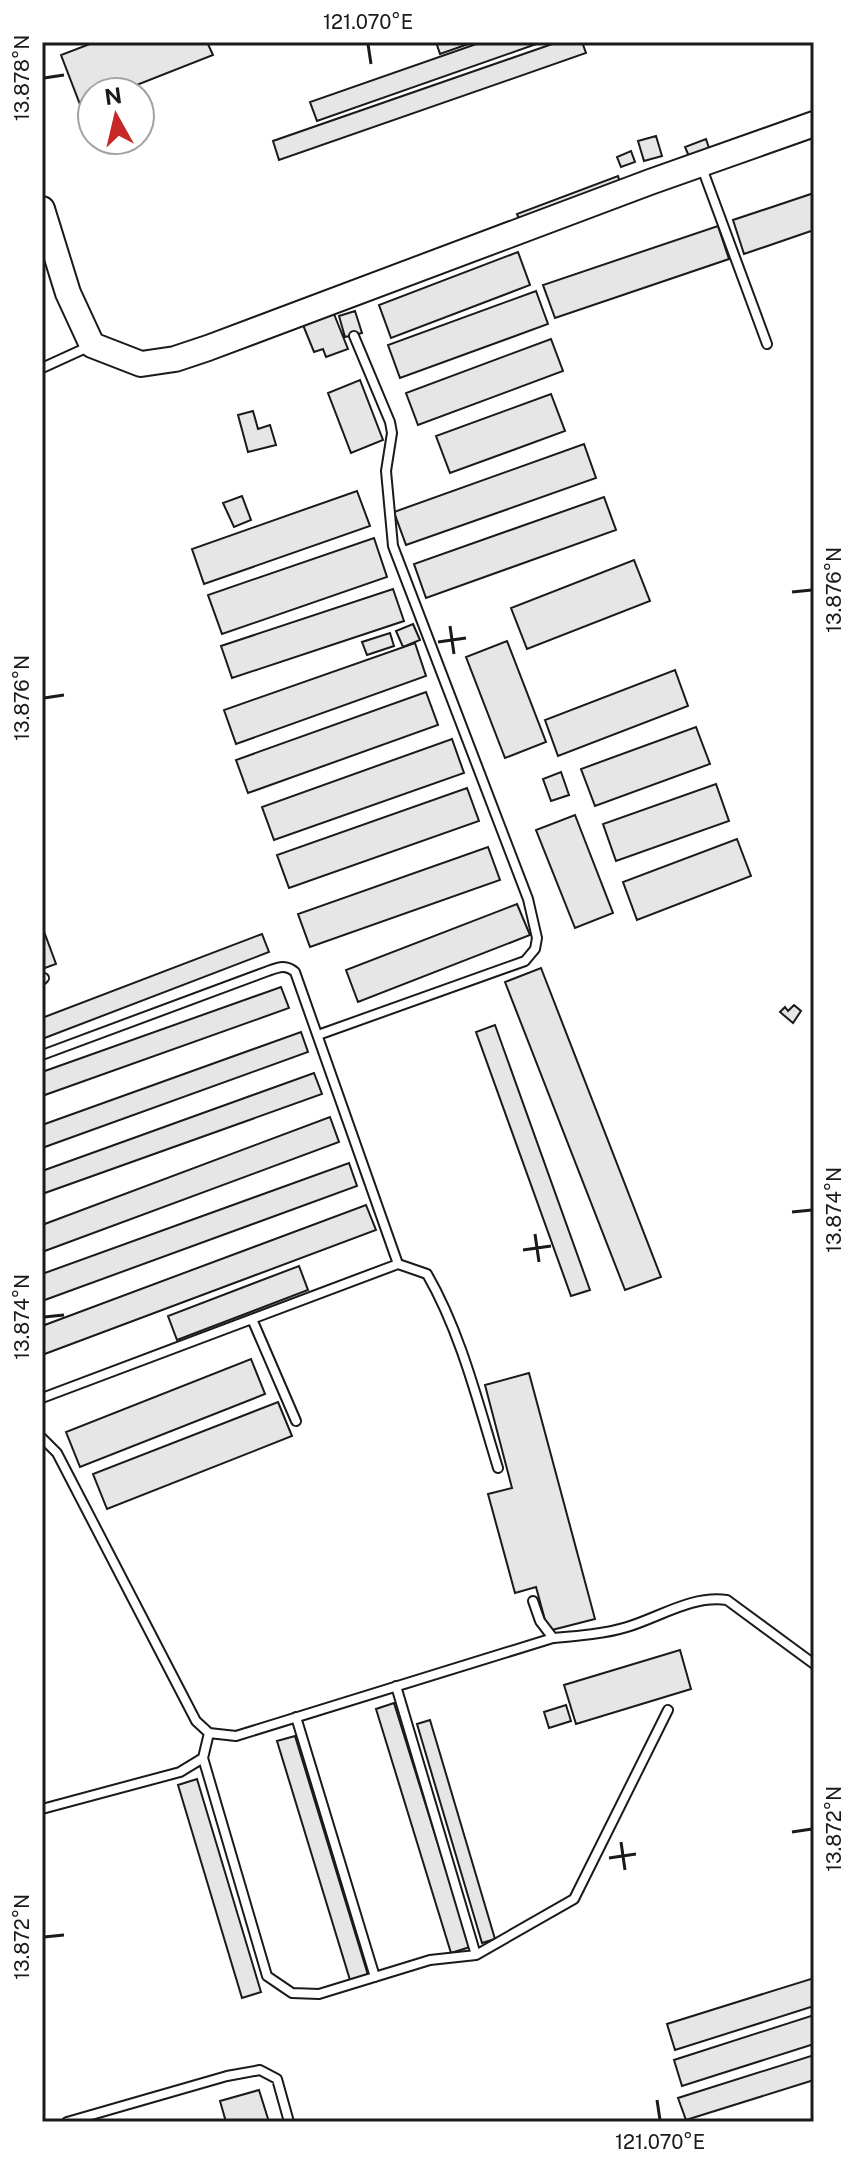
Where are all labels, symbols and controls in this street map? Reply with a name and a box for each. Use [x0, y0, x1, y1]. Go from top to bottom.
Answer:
text: 121.070°E [323, 10, 413, 34]
text: 13.878°N [10, 35, 34, 121]
north arrow [76, 76, 156, 156]
text: N [103, 82, 124, 110]
text: 13.876°N [822, 547, 846, 633]
text: 13.876°N [10, 655, 34, 741]
text: 13.874°N [822, 1167, 846, 1253]
text: 13.874°N [10, 1274, 34, 1360]
text: 13.872°N [822, 1786, 846, 1872]
text: 13.872°N [10, 1894, 34, 1980]
text: 121.070°E [615, 2130, 705, 2154]

